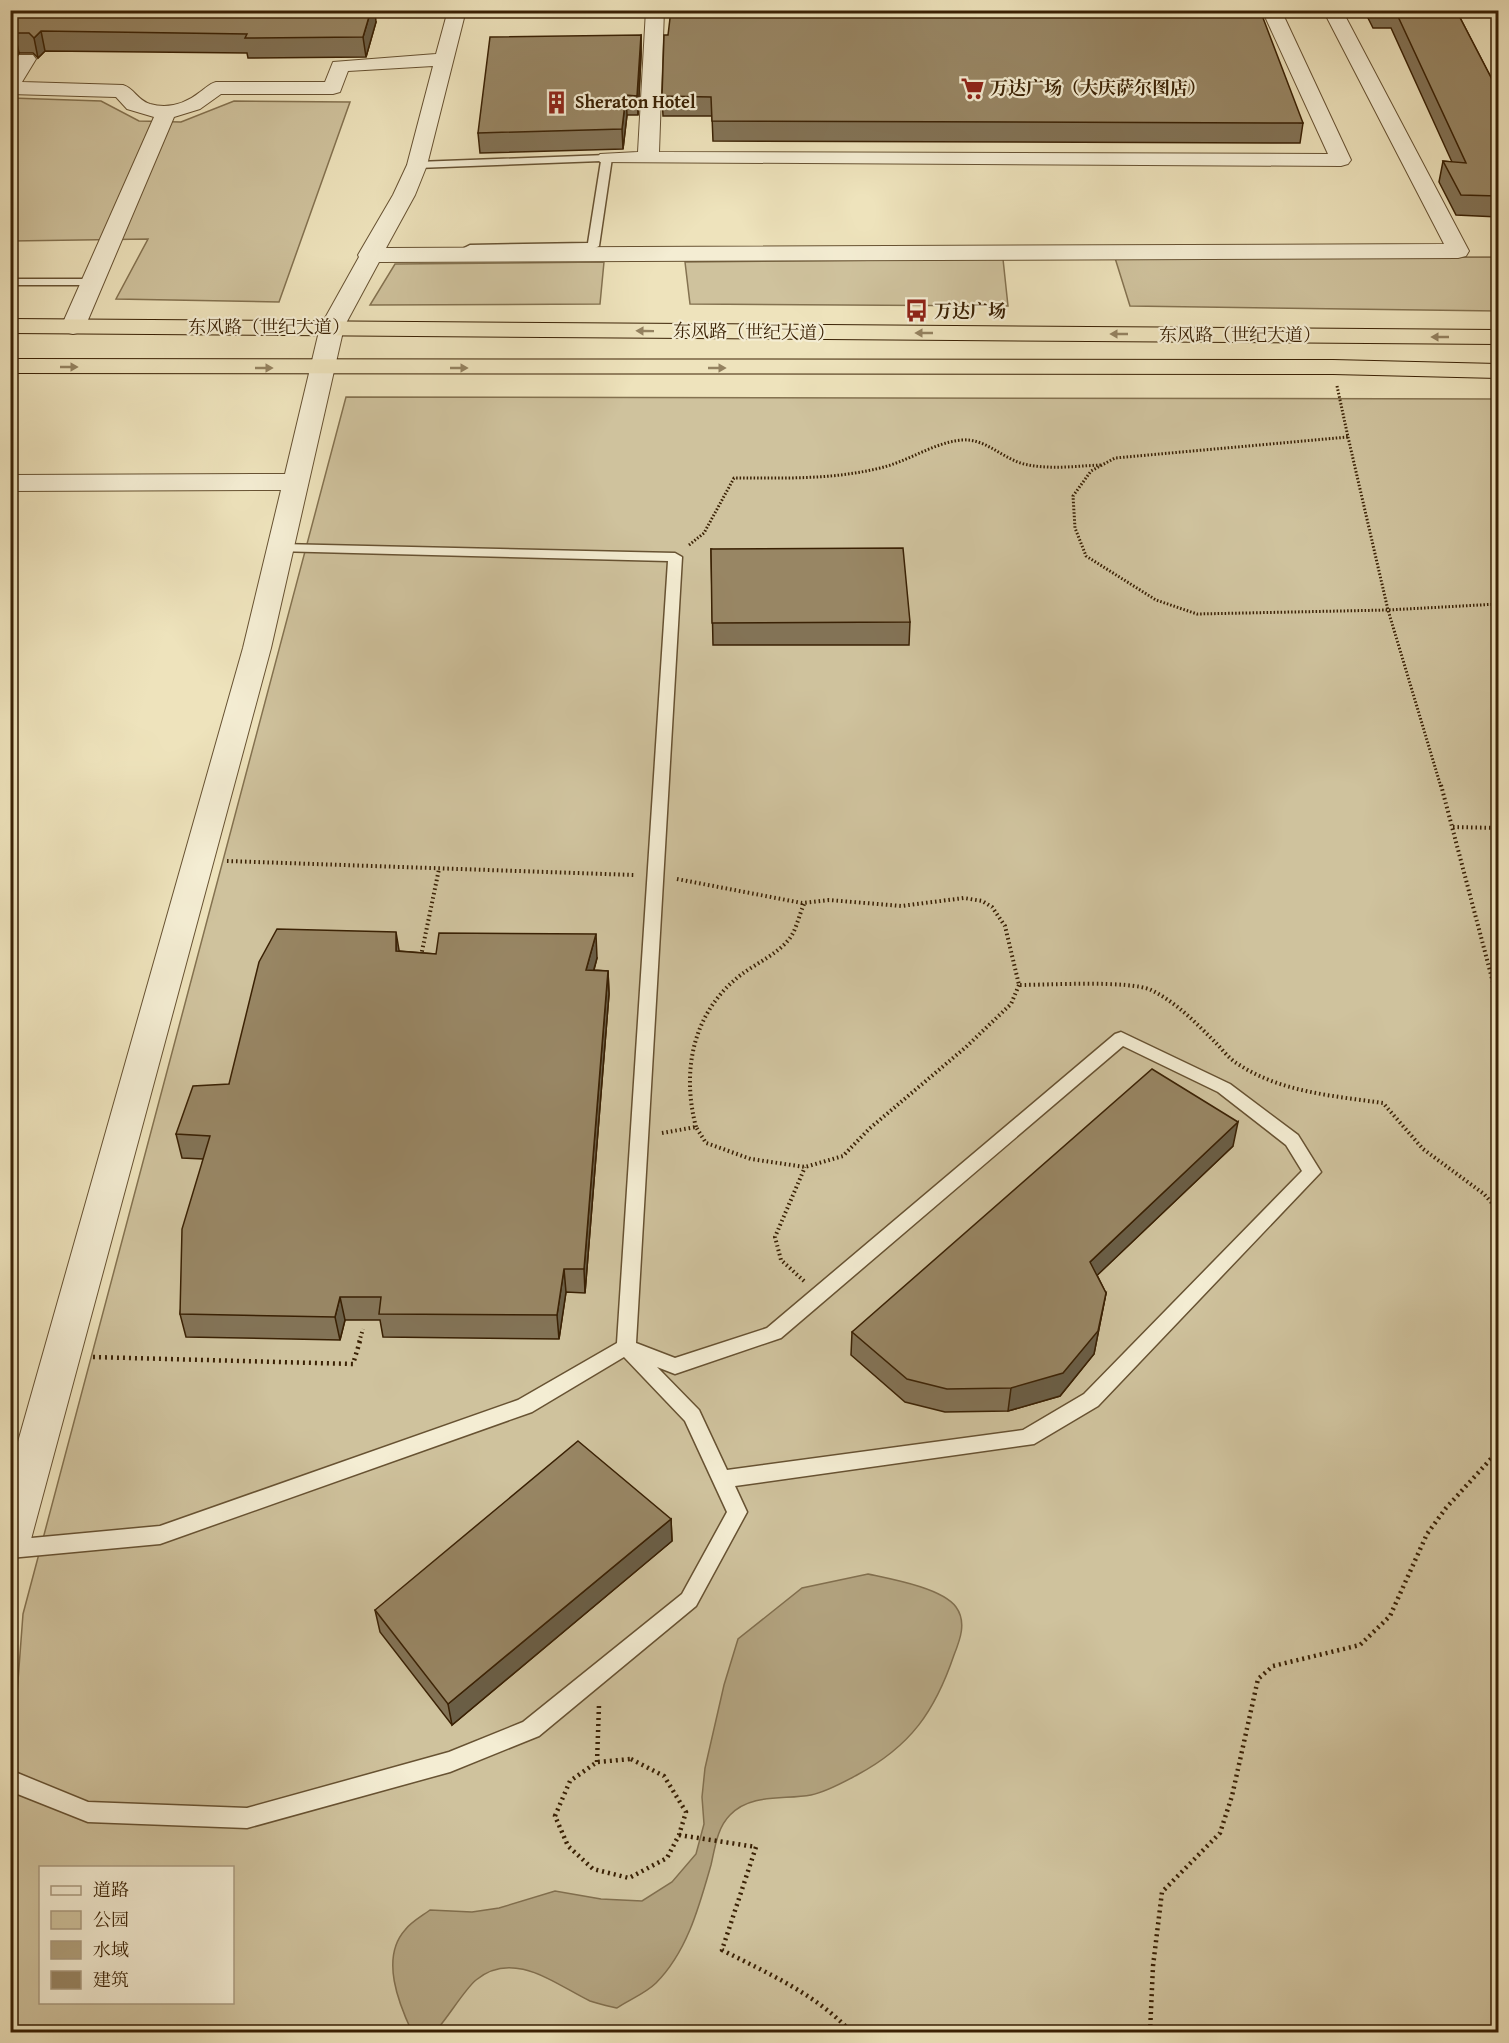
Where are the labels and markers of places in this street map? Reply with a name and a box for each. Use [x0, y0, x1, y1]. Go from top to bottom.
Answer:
place label: 万达广场（大庆萨尔图店） [990, 74, 1206, 101]
supermarket icon: 万达广场（大庆萨尔图店） [959, 75, 985, 101]
place label: Sheraton Hotel [575, 88, 696, 115]
building icon: Sheraton Hotel [544, 89, 570, 115]
place label: 万达广场 [934, 297, 1006, 324]
bus stop icon: 万达广场 [903, 298, 929, 324]

